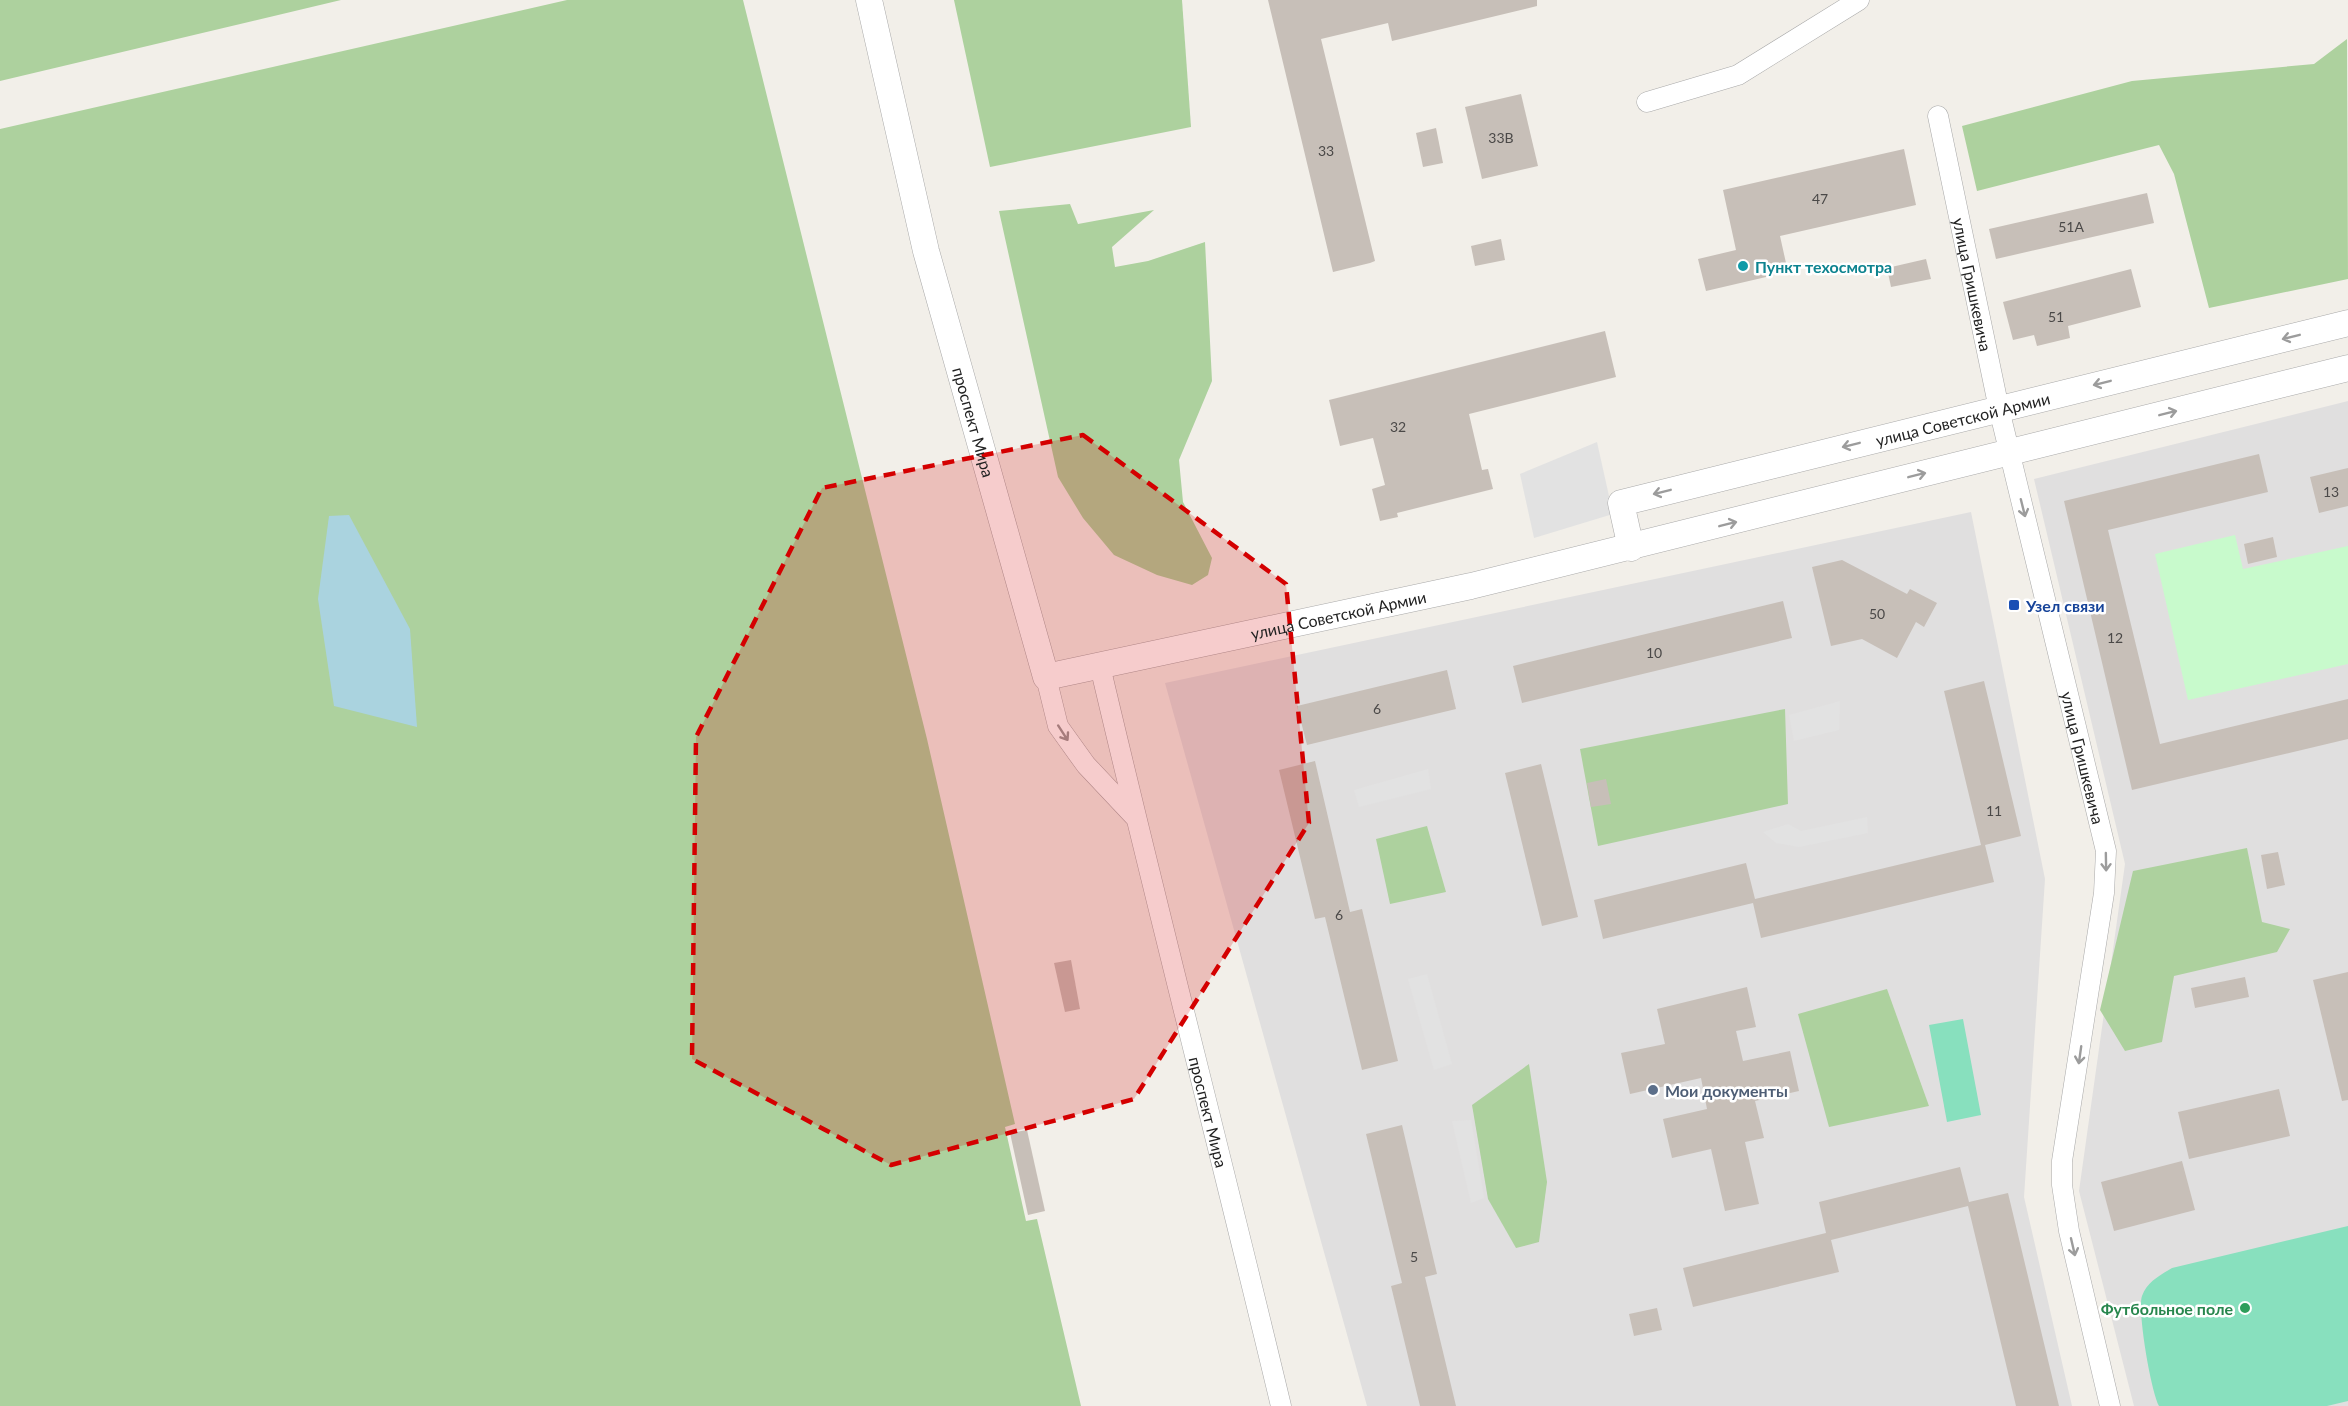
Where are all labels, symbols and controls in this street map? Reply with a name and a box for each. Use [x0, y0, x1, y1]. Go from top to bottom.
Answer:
house number: 33В [1488, 129, 1514, 146]
house number: 33 [1318, 142, 1334, 159]
house number: 47 [1812, 190, 1828, 207]
street label: улица Гришкевича [1950, 216, 1996, 353]
house number: 51А [2058, 218, 2084, 235]
place label: Пункт техосмотра [1755, 257, 1892, 276]
marker: Пункт техосмотра [1736, 259, 1750, 273]
house number: 51 [2048, 308, 2064, 325]
one-way arrow [2282, 331, 2301, 343]
street label: проспект Мира [950, 365, 999, 479]
one-way arrow [2093, 378, 2112, 390]
street label: улица Советской Армии [1873, 388, 2052, 449]
one-way arrow [2158, 406, 2177, 418]
house number: 32 [1390, 418, 1406, 435]
one-way arrow [1842, 440, 1861, 452]
one-way arrow [1908, 469, 1927, 481]
house number: 13 [2323, 483, 2339, 500]
one-way arrow [1653, 487, 1672, 499]
one-way arrow [2018, 499, 2030, 518]
one-way arrow [1719, 517, 1738, 529]
street label: улица Советской Армии [1249, 586, 1428, 642]
place label: Узел связи [2025, 596, 2105, 615]
marker: Узел связи [2007, 598, 2021, 612]
house number: 50 [1869, 605, 1885, 622]
house number: 12 [2107, 629, 2123, 646]
house number: 10 [1646, 644, 1662, 661]
street label: улица Гришкевича [2058, 689, 2109, 826]
house number: 6 [1373, 700, 1381, 717]
one-way arrow [1058, 724, 1070, 741]
house number: 11 [1986, 802, 2002, 819]
one-way arrow [2100, 851, 2112, 871]
house number: 6 [1335, 906, 1343, 923]
one-way arrow [2075, 1044, 2086, 1064]
street label: проспект Мира [1186, 1054, 1232, 1169]
place label: Мои документы [1665, 1081, 1788, 1100]
marker: Мои документы [1646, 1083, 1660, 1097]
one-way arrow [2068, 1237, 2080, 1256]
house number: 5 [1410, 1248, 1418, 1265]
place label: Футбольное поле [2101, 1299, 2233, 1318]
marker: Футбольное поле [2238, 1301, 2252, 1315]

